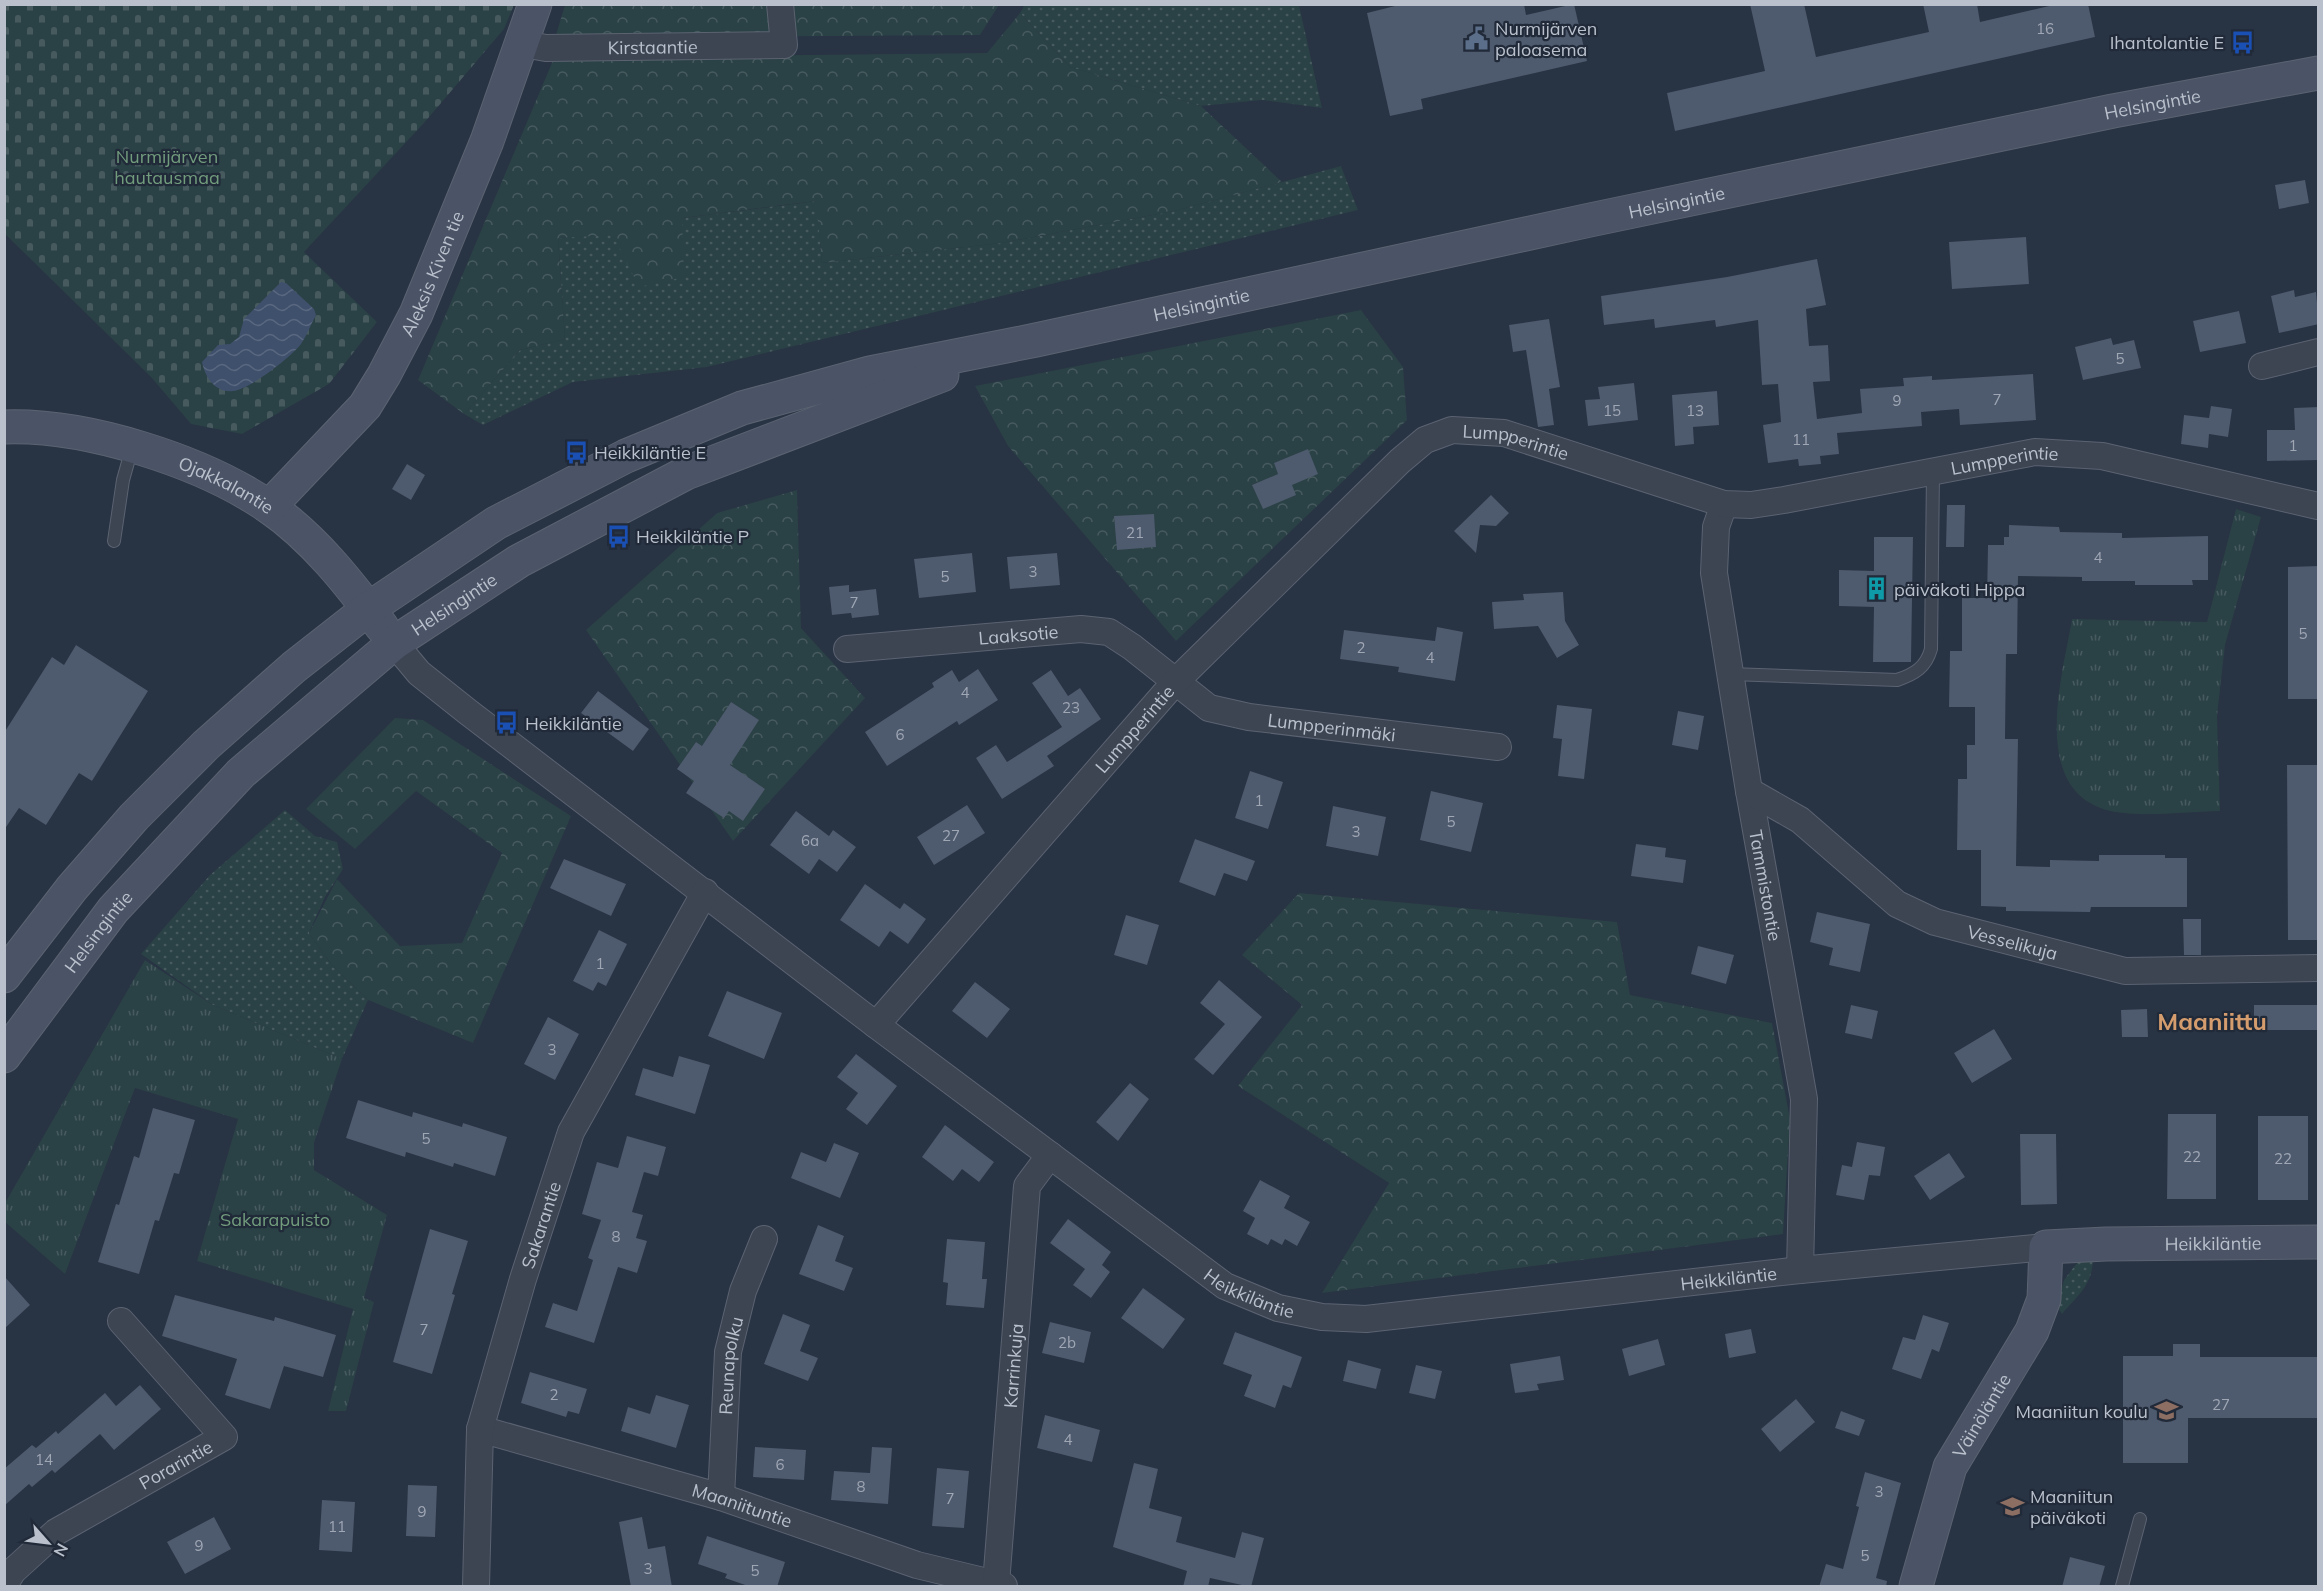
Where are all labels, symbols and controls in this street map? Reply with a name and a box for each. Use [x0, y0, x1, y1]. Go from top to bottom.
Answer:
place label: Nurmijärven paloasema [1495, 17, 1597, 61]
house number: 16 [2036, 19, 2054, 38]
public building icon: Nurmijärven paloasema [1464, 25, 1490, 51]
bus stop icon: Ihantolantie E [2229, 29, 2255, 55]
place label: Ihantolantie E [2110, 31, 2224, 54]
street label: Kirstaantie [608, 35, 698, 59]
street label: Helsingintie [2102, 83, 2203, 124]
park label: Nurmijärven hautausmaa [114, 145, 220, 189]
street label: Helsingintie [1626, 181, 1727, 223]
street label: Aleksis Kiven tie [395, 208, 469, 340]
street label: Helsingintie [1151, 283, 1252, 326]
house number: 5 [2115, 349, 2125, 368]
house number: 7 [1992, 390, 2002, 409]
house number: 9 [1892, 391, 1902, 410]
house number: 15 [1603, 401, 1621, 420]
house number: 13 [1686, 401, 1704, 420]
street label: Lumpperintie [1462, 419, 1572, 465]
house number: 11 [1792, 430, 1810, 449]
house number: 1 [2288, 436, 2298, 455]
bus stop icon: Heikkiläntie E [563, 439, 589, 465]
street label: Lumpperintie [1949, 440, 2059, 479]
place label: Heikkiläntie E [594, 441, 706, 464]
street label: Ojakkalantie [175, 451, 279, 519]
bus stop icon: Heikkiläntie P [605, 523, 631, 549]
house number: 21 [1126, 523, 1144, 542]
place label: Heikkiläntie P [636, 525, 749, 548]
house number: 4 [2093, 548, 2103, 567]
house number: 3 [1028, 562, 1038, 581]
street label: Helsingintie [407, 567, 501, 640]
house number: 5 [940, 567, 950, 586]
building icon: päiväkoti Hippa [1863, 576, 1889, 602]
place label: päiväkoti Hippa [1894, 578, 2025, 601]
house number: 7 [849, 593, 859, 612]
street label: Laaksotie [977, 619, 1059, 649]
house number: 5 [2298, 624, 2308, 643]
house number: 2 [1356, 638, 1366, 657]
house number: 4 [1425, 648, 1435, 667]
street label: Lumpperintie [1090, 680, 1179, 777]
house number: 4 [960, 683, 970, 702]
house number: 23 [1062, 698, 1080, 717]
street label: Lumpperinmäki [1266, 708, 1397, 746]
bus stop icon: Heikkiläntie [494, 710, 520, 736]
place label: Heikkiläntie [525, 712, 622, 735]
house number: 6 [895, 725, 905, 744]
house number: 1 [1254, 791, 1264, 810]
house number: 5 [1446, 812, 1456, 831]
house number: 3 [1351, 822, 1361, 841]
house number: 27 [942, 826, 960, 845]
street label: Tammistontie [1745, 828, 1787, 943]
house number: 6a [801, 831, 819, 850]
street label: Helsingintie [59, 886, 137, 977]
street label: Vesselikuja [1965, 919, 2060, 965]
house number: 1 [595, 954, 605, 973]
district label: Maaniittu [2157, 1006, 2267, 1036]
house number: 3 [547, 1040, 557, 1059]
house number: 5 [421, 1129, 431, 1148]
house number: 22 [2183, 1147, 2201, 1166]
house number: 22 [2274, 1149, 2292, 1168]
street label: Sakarantie [516, 1178, 566, 1271]
park label: Sakarapuisto [220, 1208, 330, 1231]
house number: 8 [611, 1227, 621, 1246]
street label: Heikkiläntie [2165, 1231, 2262, 1255]
street label: Heikkiläntie [1679, 1261, 1778, 1295]
street label: Heikkiläntie [1200, 1263, 1296, 1323]
street label: Reunapolku [713, 1314, 748, 1415]
house number: 7 [419, 1320, 429, 1339]
street label: Karrinkuja [998, 1322, 1028, 1409]
house number: 2b [1058, 1333, 1076, 1352]
street label: Väinöläntie [1947, 1369, 2015, 1462]
house number: 2 [549, 1385, 559, 1404]
house number: 27 [2212, 1395, 2230, 1414]
school or university icon: Maaniitun koulu [2153, 1398, 2179, 1424]
place label: Maaniitun koulu [2016, 1400, 2148, 1423]
house number: 4 [1063, 1430, 1073, 1449]
street label: Porarintie [135, 1435, 216, 1494]
house number: 14 [35, 1450, 53, 1469]
house number: 6 [775, 1455, 785, 1474]
house number: 8 [856, 1477, 866, 1496]
street label: Maaniituntie [690, 1478, 795, 1532]
house number: 3 [1874, 1482, 1884, 1501]
place label: Maaniitun päiväkoti [2030, 1485, 2113, 1529]
house number: 7 [945, 1489, 955, 1508]
school or university icon: Maaniitun päiväkoti [1999, 1493, 2025, 1519]
house number: 9 [417, 1502, 427, 1521]
north arrow [18, 1513, 78, 1573]
house number: 11 [328, 1517, 346, 1536]
house number: 9 [194, 1536, 204, 1555]
text: N [50, 1540, 73, 1560]
house number: 5 [1860, 1546, 1870, 1565]
house number: 3 [643, 1559, 653, 1578]
house number: 5 [750, 1561, 760, 1580]

